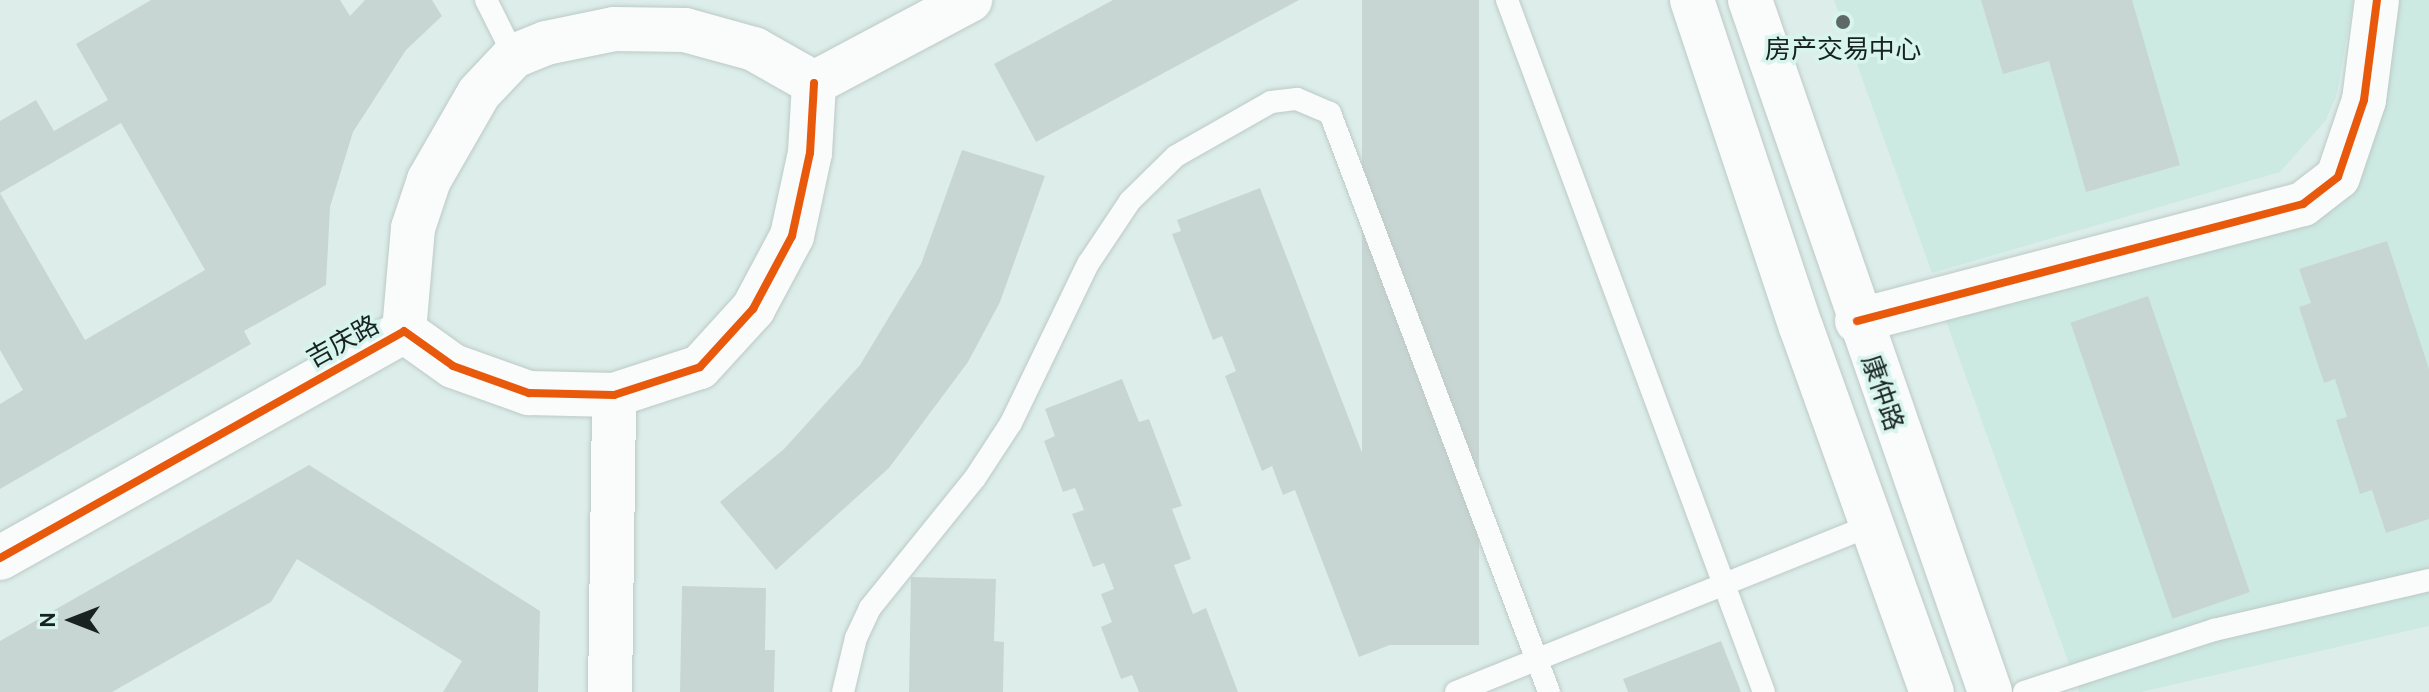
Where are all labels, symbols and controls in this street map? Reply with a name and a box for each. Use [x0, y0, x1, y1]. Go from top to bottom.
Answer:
marker: 房产交易中心 [1834, 13, 1852, 31]
place label: 房产交易中心 [1765, 34, 1921, 66]
street label: 吉庆路 [301, 309, 385, 375]
street label: 康仲路 [1855, 351, 1909, 435]
north arrow [32, 580, 112, 660]
text: N [34, 612, 61, 628]

